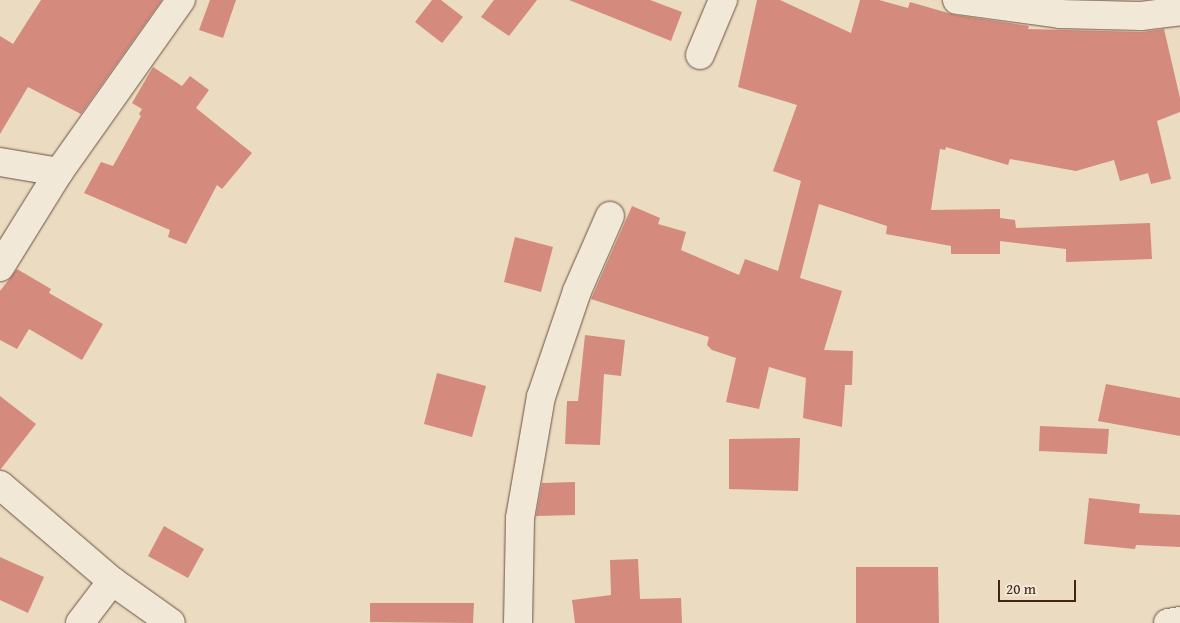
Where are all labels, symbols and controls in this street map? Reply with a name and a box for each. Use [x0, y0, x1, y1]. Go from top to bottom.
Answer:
scale bar [1000, 570, 1078, 602]
text: 20 m [1006, 578, 1036, 599]

